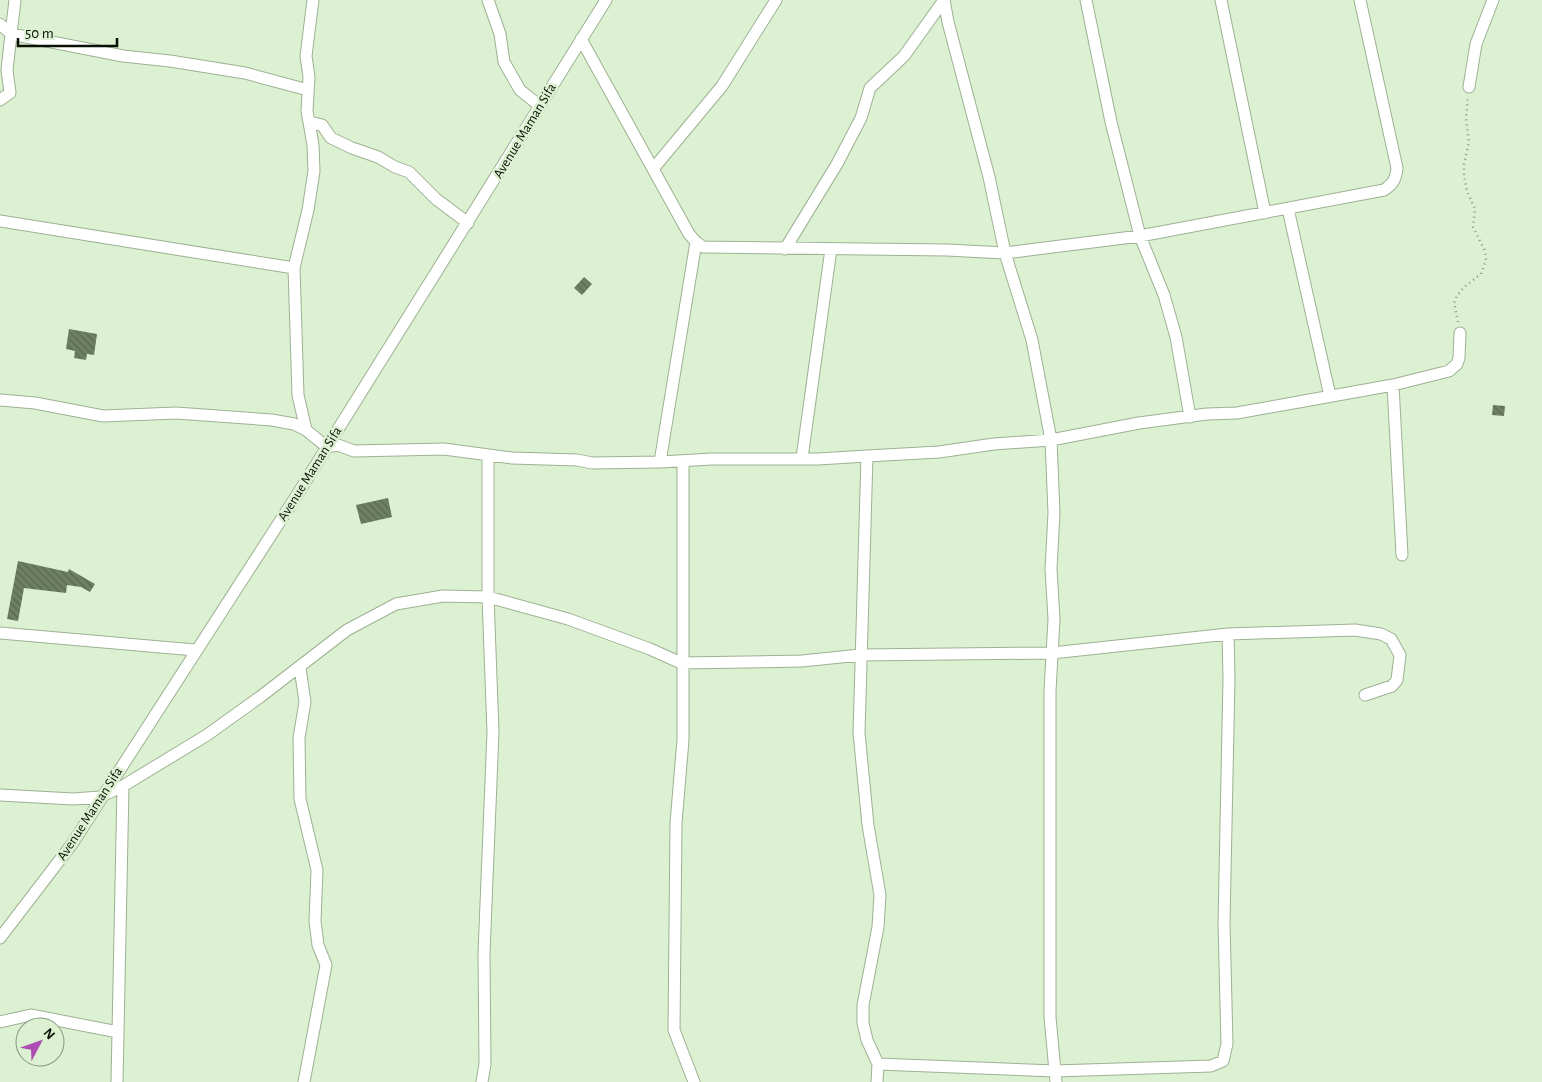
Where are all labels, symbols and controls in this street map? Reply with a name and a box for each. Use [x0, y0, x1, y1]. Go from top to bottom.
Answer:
scale bar [18, 15, 116, 47]
text: 50 m [25, 26, 54, 41]
street label: Avenue Maman Sifa [491, 81, 559, 181]
street label: Avenue Maman Sifa [275, 424, 345, 523]
street label: Avenue Maman Sifa [55, 764, 126, 863]
north arrow [15, 1017, 65, 1067]
text: N [41, 1026, 58, 1042]

